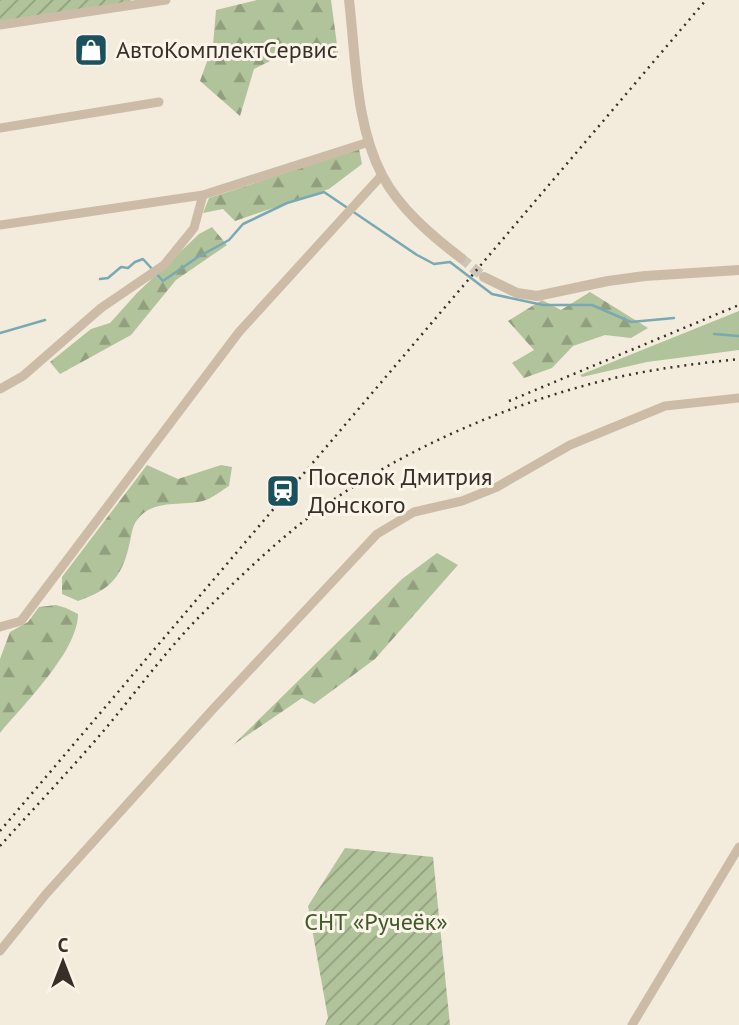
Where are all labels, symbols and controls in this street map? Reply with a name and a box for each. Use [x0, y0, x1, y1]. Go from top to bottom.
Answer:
shop icon: АвтоКомплектСервис [72, 31, 110, 69]
place label: АвтоКомплектСервис [116, 34, 338, 65]
place label: Поселок Дмитрия Донского [308, 461, 492, 520]
station icon: Поселок Дмитрия Донского [264, 472, 302, 510]
park label: СНТ «Ручеёк» [304, 906, 448, 937]
north arrow [28, 927, 98, 997]
text: С [58, 933, 69, 957]

